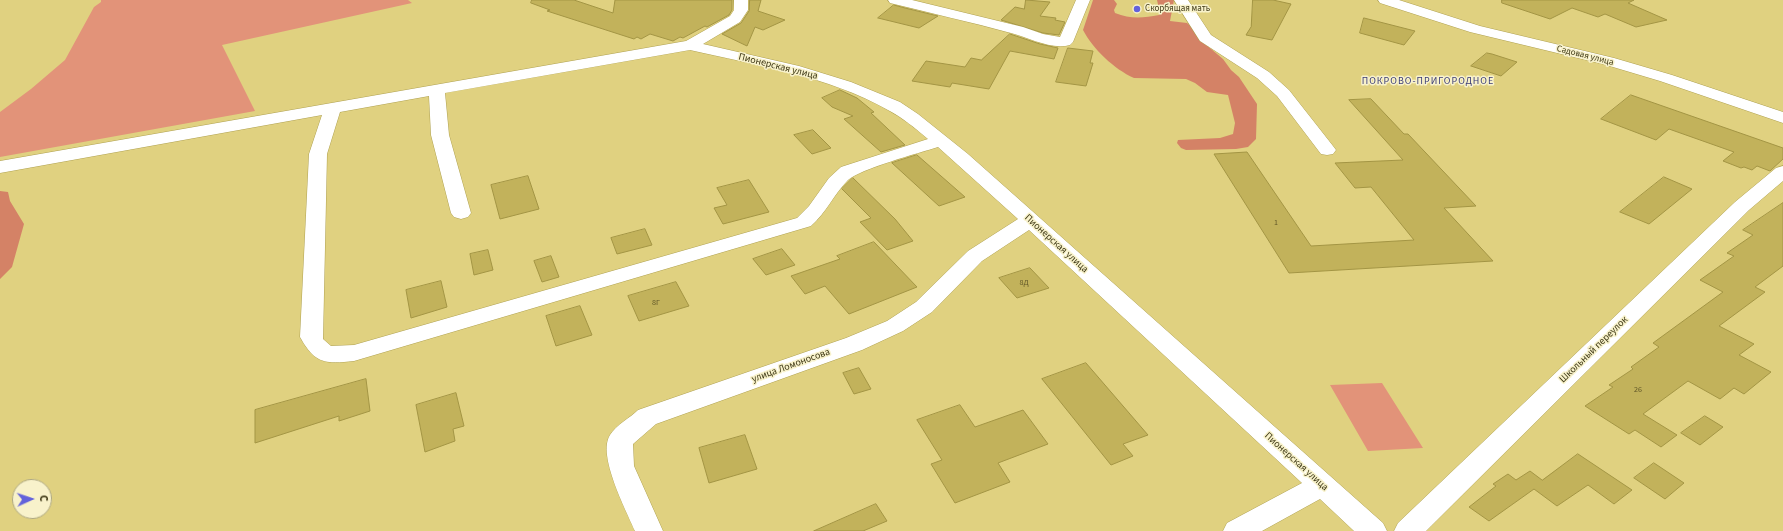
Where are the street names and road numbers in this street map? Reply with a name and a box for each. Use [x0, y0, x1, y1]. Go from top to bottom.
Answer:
street label: Садовая улица [1555, 44, 1615, 68]
street label: Пионерская улица [737, 51, 819, 83]
street label: Пионерская улица [1022, 212, 1090, 276]
street label: Школьный переулок [1557, 314, 1631, 386]
street label: улица Ломоносова [750, 346, 832, 386]
street label: Пионерская улица [1262, 430, 1330, 494]

